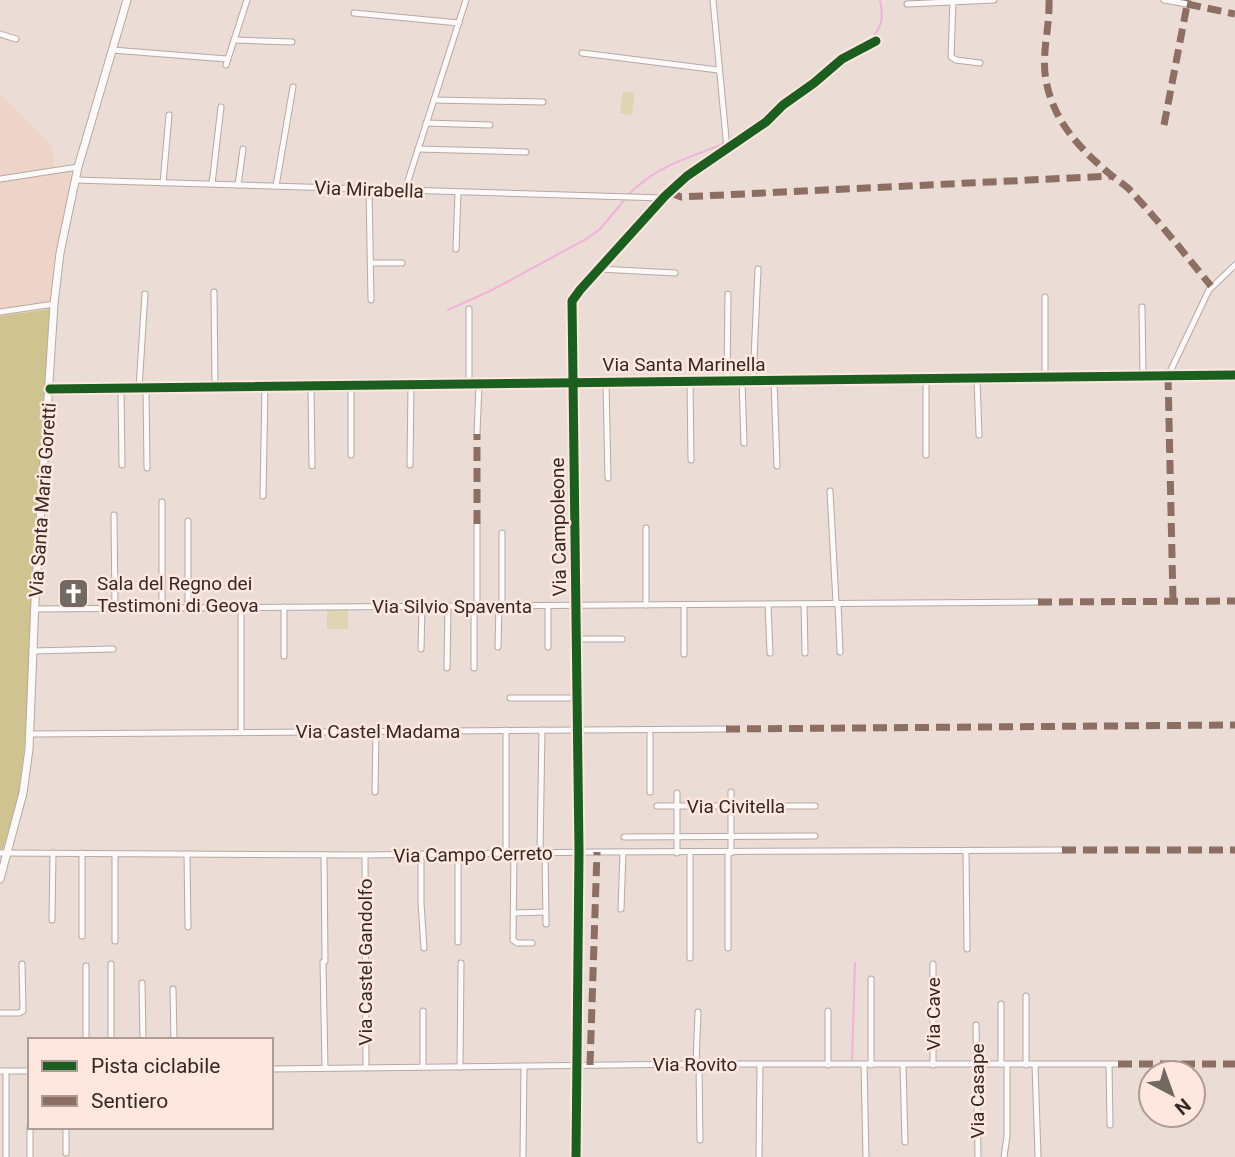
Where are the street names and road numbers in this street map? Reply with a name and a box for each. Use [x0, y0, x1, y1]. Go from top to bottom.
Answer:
street label: Via Mirabella [314, 176, 424, 203]
street label: Via Santa Marinella [602, 353, 766, 376]
street label: Via Santa Maria Goretti [24, 402, 61, 598]
street label: Via Campoleone [546, 457, 571, 597]
street label: Via Silvio Spaventa [372, 595, 532, 618]
street label: Via Castel Madama [296, 720, 460, 743]
street label: Via Civitella [687, 795, 785, 818]
street label: Via Campo Cerreto [393, 842, 553, 867]
street label: Via Castel Gandolfo [354, 878, 377, 1046]
street label: Via Cave [922, 977, 945, 1051]
street label: Via Casape [966, 1043, 989, 1139]
street label: Via Rovito [653, 1053, 737, 1076]

